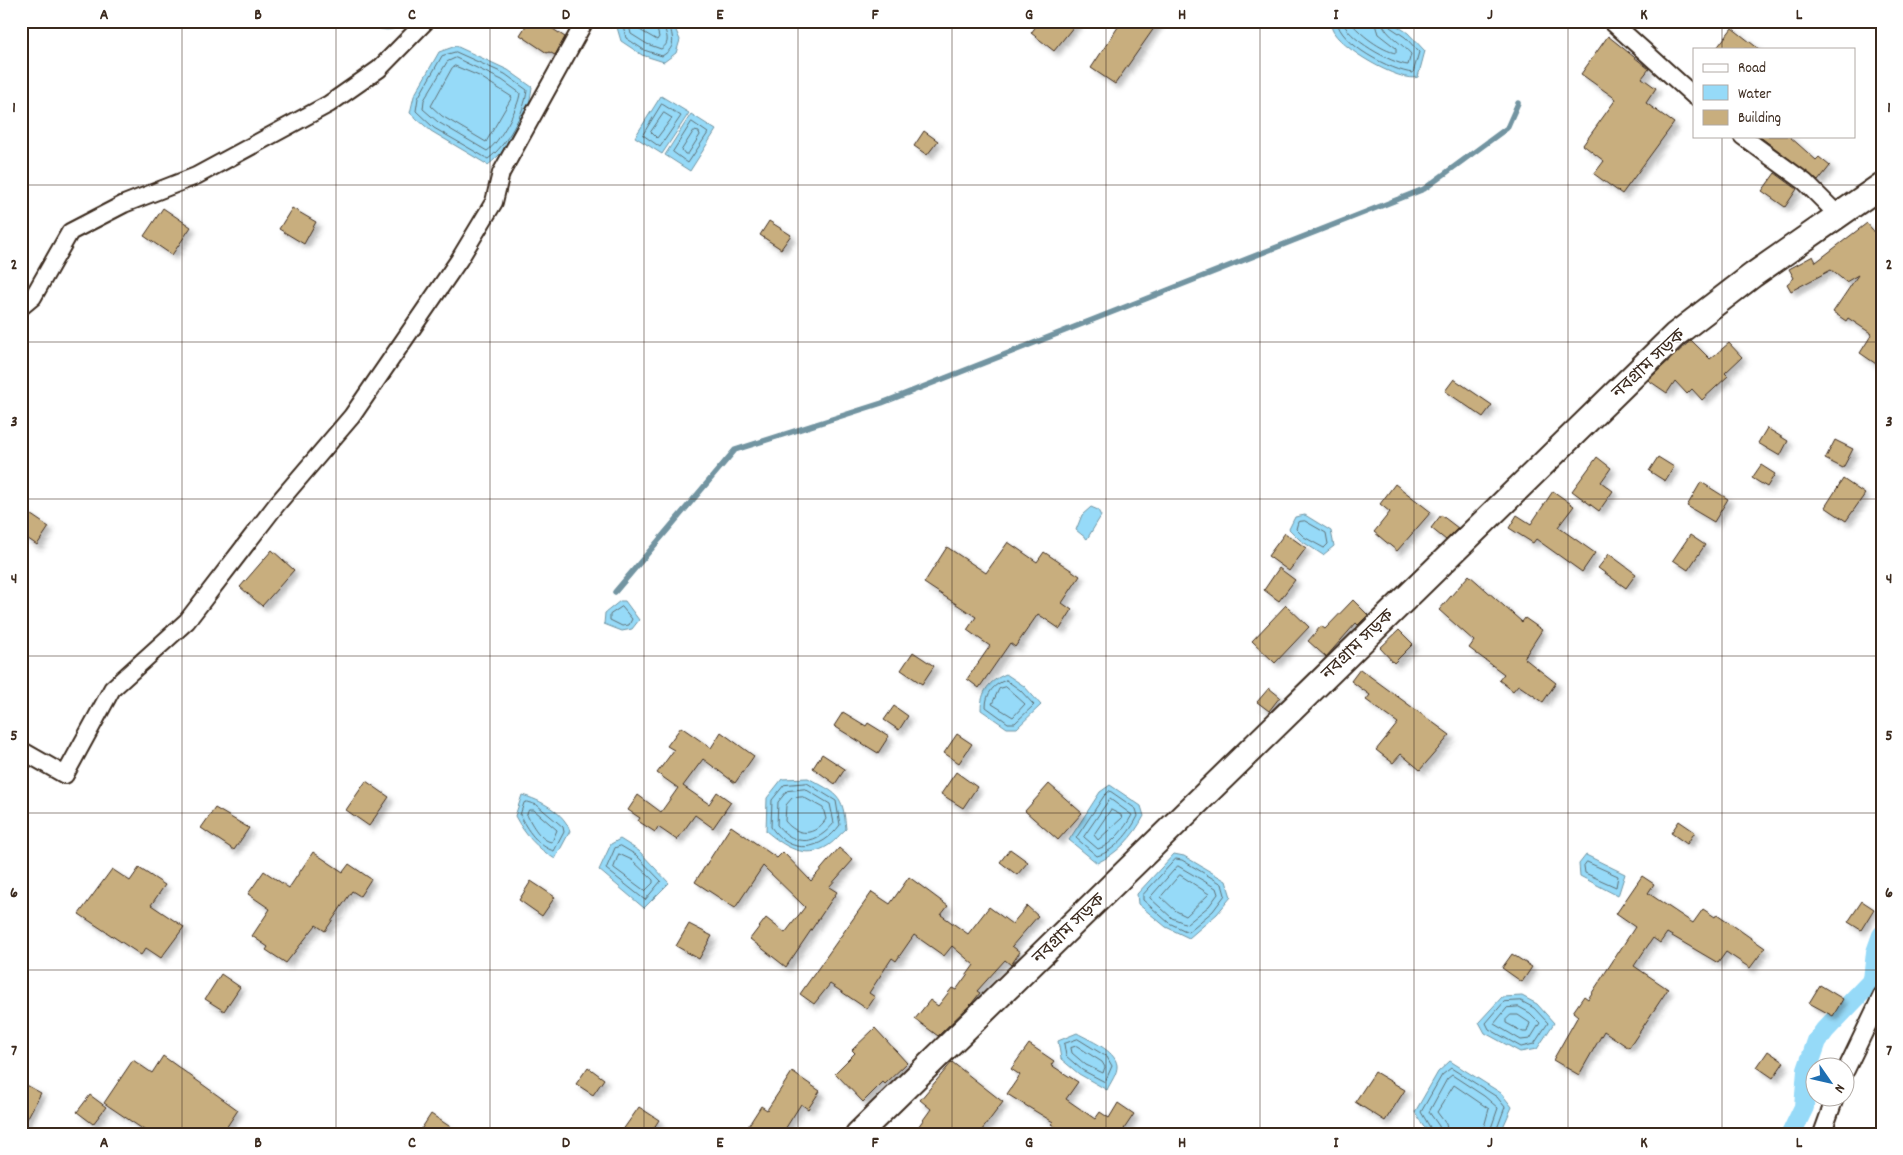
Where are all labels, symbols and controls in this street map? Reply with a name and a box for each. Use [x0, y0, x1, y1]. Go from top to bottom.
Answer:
text: A [100, 4, 109, 27]
text: B [254, 4, 262, 27]
text: C [408, 4, 416, 27]
text: D [562, 4, 571, 27]
text: E [716, 4, 724, 27]
text: F [871, 4, 879, 27]
text: G [1025, 4, 1033, 27]
text: H [1178, 4, 1186, 27]
text: I [1334, 4, 1340, 27]
text: J [1487, 4, 1493, 27]
text: K [1640, 4, 1648, 27]
text: L [1796, 4, 1803, 27]
legend [1693, 48, 1856, 138]
text: Road [1738, 58, 1766, 80]
text: Water [1738, 84, 1772, 106]
text: 1 [12, 97, 16, 120]
text: 1 [1887, 97, 1891, 120]
text: Building [1738, 108, 1781, 130]
text: 2 [11, 254, 18, 277]
text: 2 [1886, 254, 1893, 277]
street label: নবগ্রাম সড়ক [1607, 324, 1692, 406]
text: 3 [10, 411, 18, 434]
text: 3 [1885, 411, 1893, 434]
text: 4 [11, 568, 17, 591]
text: 4 [1886, 568, 1892, 591]
street label: নবগ্রাম সড়ক [1316, 604, 1401, 688]
text: 5 [10, 725, 18, 748]
text: 5 [1885, 725, 1893, 748]
text: 6 [10, 882, 18, 905]
text: 6 [1885, 882, 1893, 905]
street label: নবগ্রাম সড়ক [1027, 888, 1112, 972]
text: 7 [11, 1040, 17, 1063]
text: 7 [1886, 1040, 1892, 1063]
north arrow [1806, 1058, 1856, 1108]
text: N [1829, 1080, 1849, 1097]
text: A [100, 1132, 109, 1155]
text: B [254, 1132, 262, 1155]
text: C [408, 1132, 416, 1155]
text: D [562, 1132, 571, 1155]
text: E [716, 1132, 724, 1155]
text: F [871, 1132, 879, 1155]
text: G [1025, 1132, 1033, 1155]
text: H [1178, 1132, 1186, 1155]
text: I [1334, 1132, 1340, 1155]
text: J [1487, 1132, 1493, 1155]
text: K [1640, 1132, 1648, 1155]
text: L [1796, 1132, 1803, 1155]

